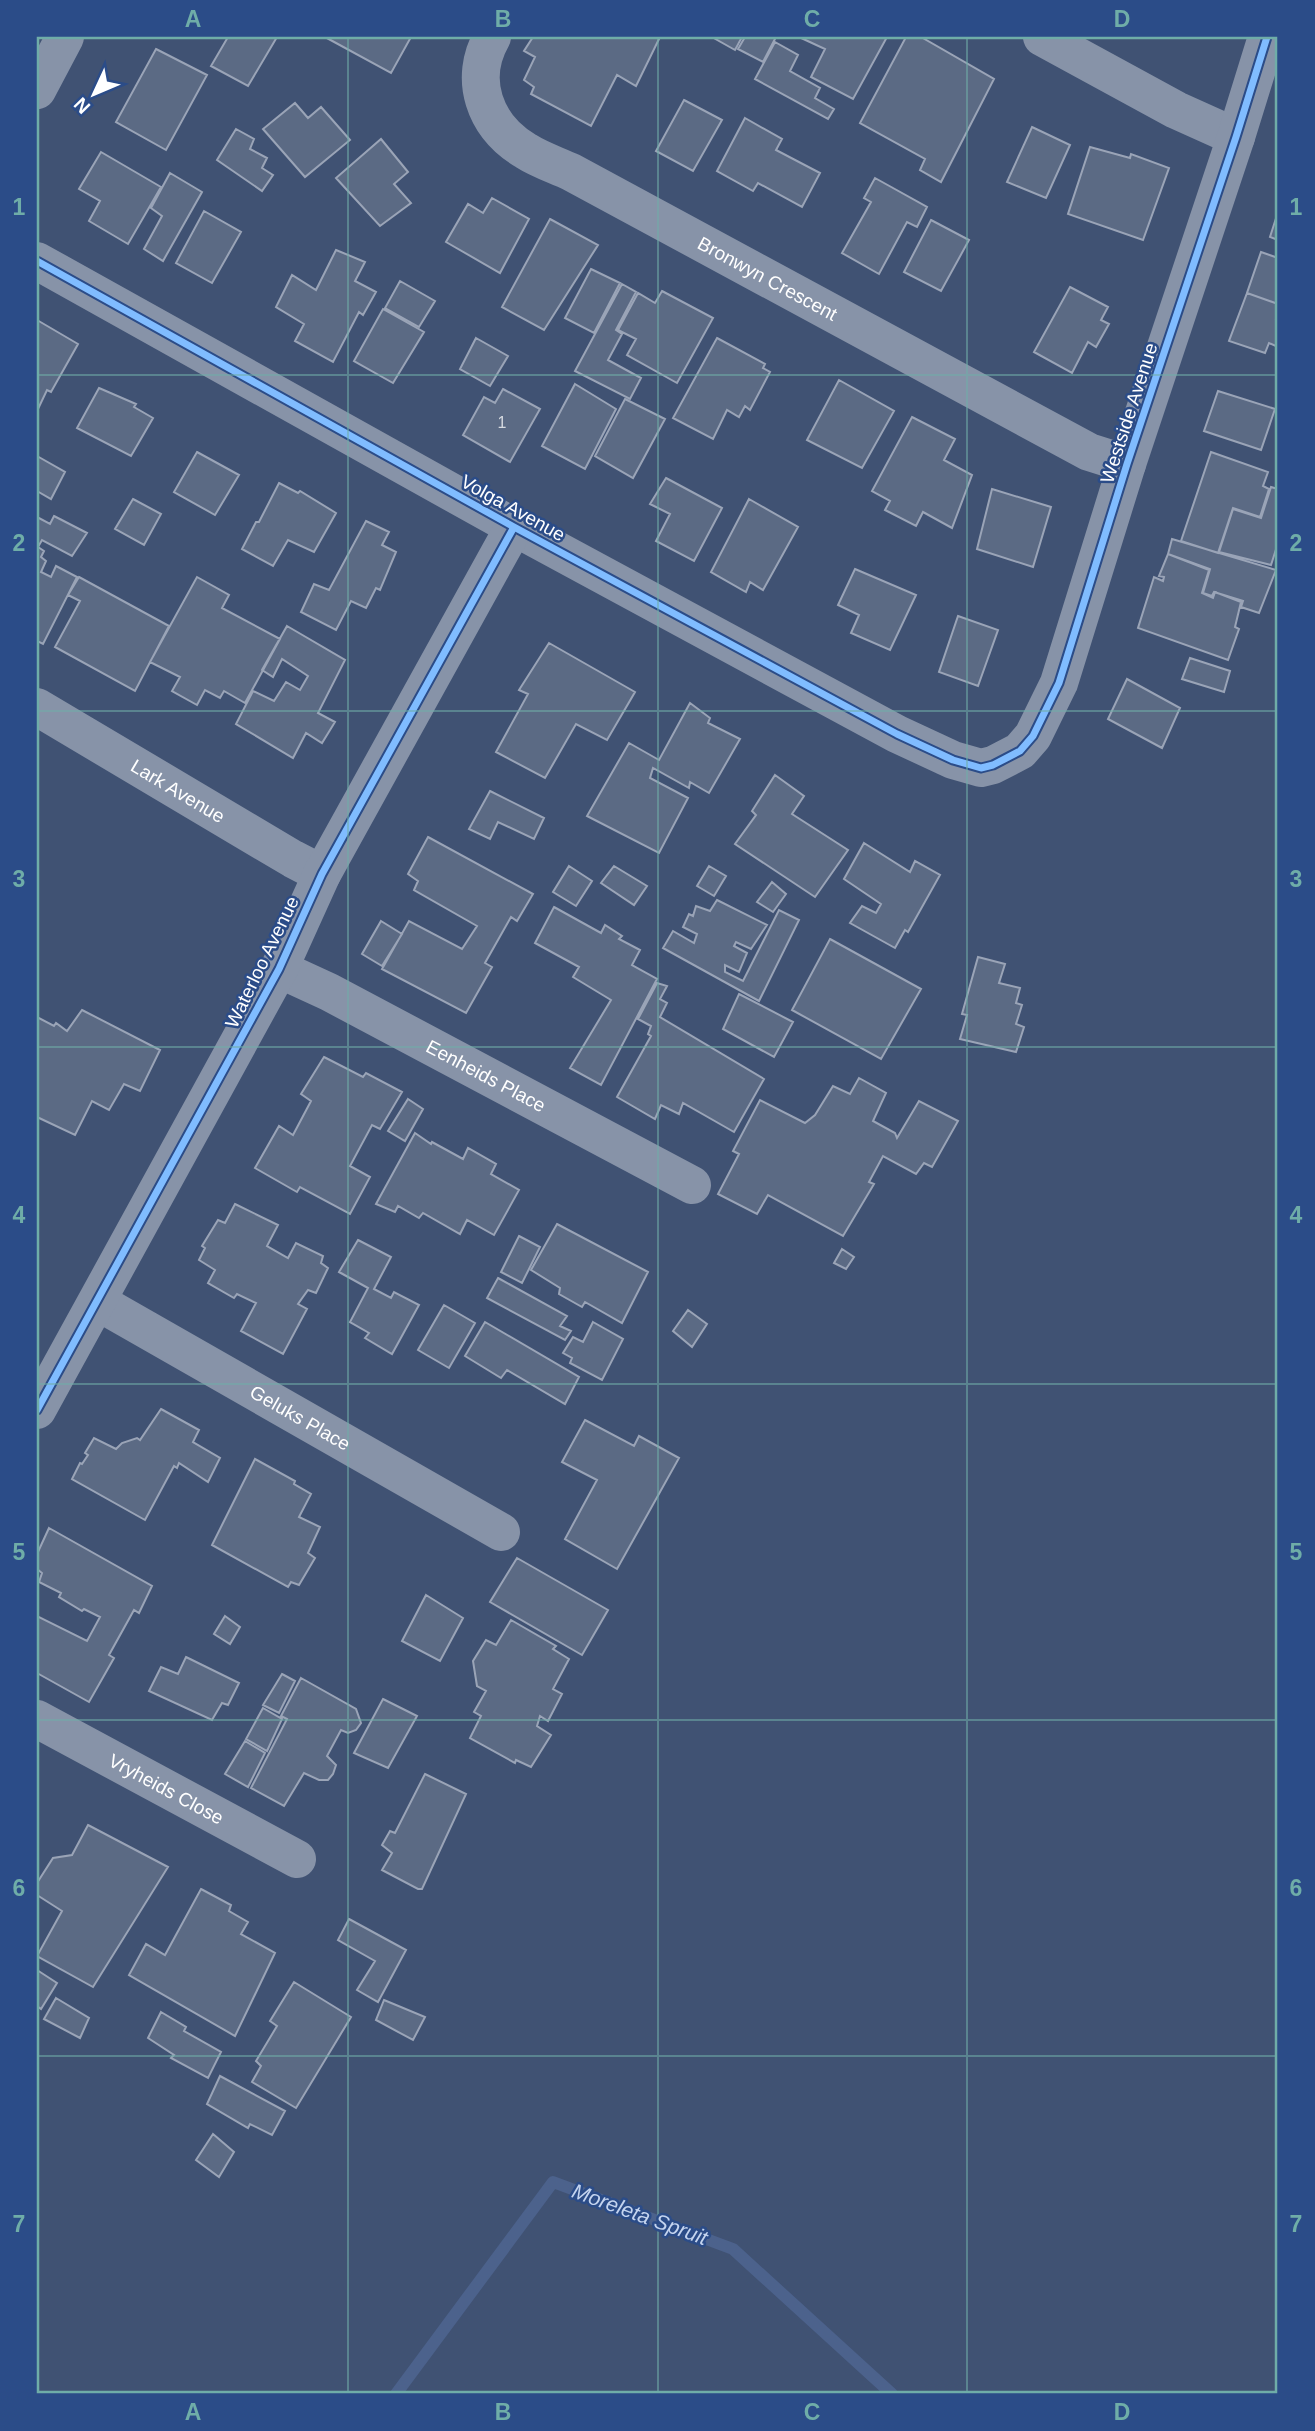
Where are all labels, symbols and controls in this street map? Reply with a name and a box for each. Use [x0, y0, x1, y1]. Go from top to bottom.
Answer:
text: A [185, 6, 201, 32]
text: B [495, 6, 511, 32]
text: C [804, 6, 820, 32]
text: D [1114, 6, 1130, 32]
north arrow [60, 60, 130, 130]
text: N [70, 93, 94, 118]
text: 1 [13, 194, 26, 220]
text: 1 [1290, 194, 1303, 220]
street label: Bronwyn Crescent [694, 232, 842, 325]
street label: Westside Avenue [1096, 340, 1162, 486]
house number: 1 [498, 414, 507, 431]
street label: Volga Avenue [457, 471, 569, 545]
text: 2 [13, 530, 25, 556]
text: 2 [1290, 530, 1302, 556]
street label: Lark Avenue [127, 755, 229, 827]
text: 3 [13, 866, 25, 892]
text: 3 [1290, 866, 1302, 892]
street label: Waterloo Avenue [221, 893, 303, 1031]
street label: Eenheids Place [423, 1035, 549, 1116]
text: 4 [13, 1202, 26, 1228]
text: 4 [1290, 1202, 1303, 1228]
street label: Geluks Place [247, 1381, 354, 1454]
text: 5 [13, 1539, 26, 1565]
text: 5 [1290, 1539, 1303, 1565]
street label: Vryheids Close [105, 1749, 227, 1828]
text: 6 [13, 1875, 25, 1901]
text: 6 [1290, 1875, 1302, 1901]
water label: Moreleta Spruit [569, 2179, 712, 2250]
text: 7 [13, 2211, 25, 2237]
text: 7 [1290, 2211, 1302, 2237]
text: A [185, 2399, 201, 2425]
text: B [495, 2399, 511, 2425]
text: C [804, 2399, 820, 2425]
text: D [1114, 2399, 1130, 2425]

